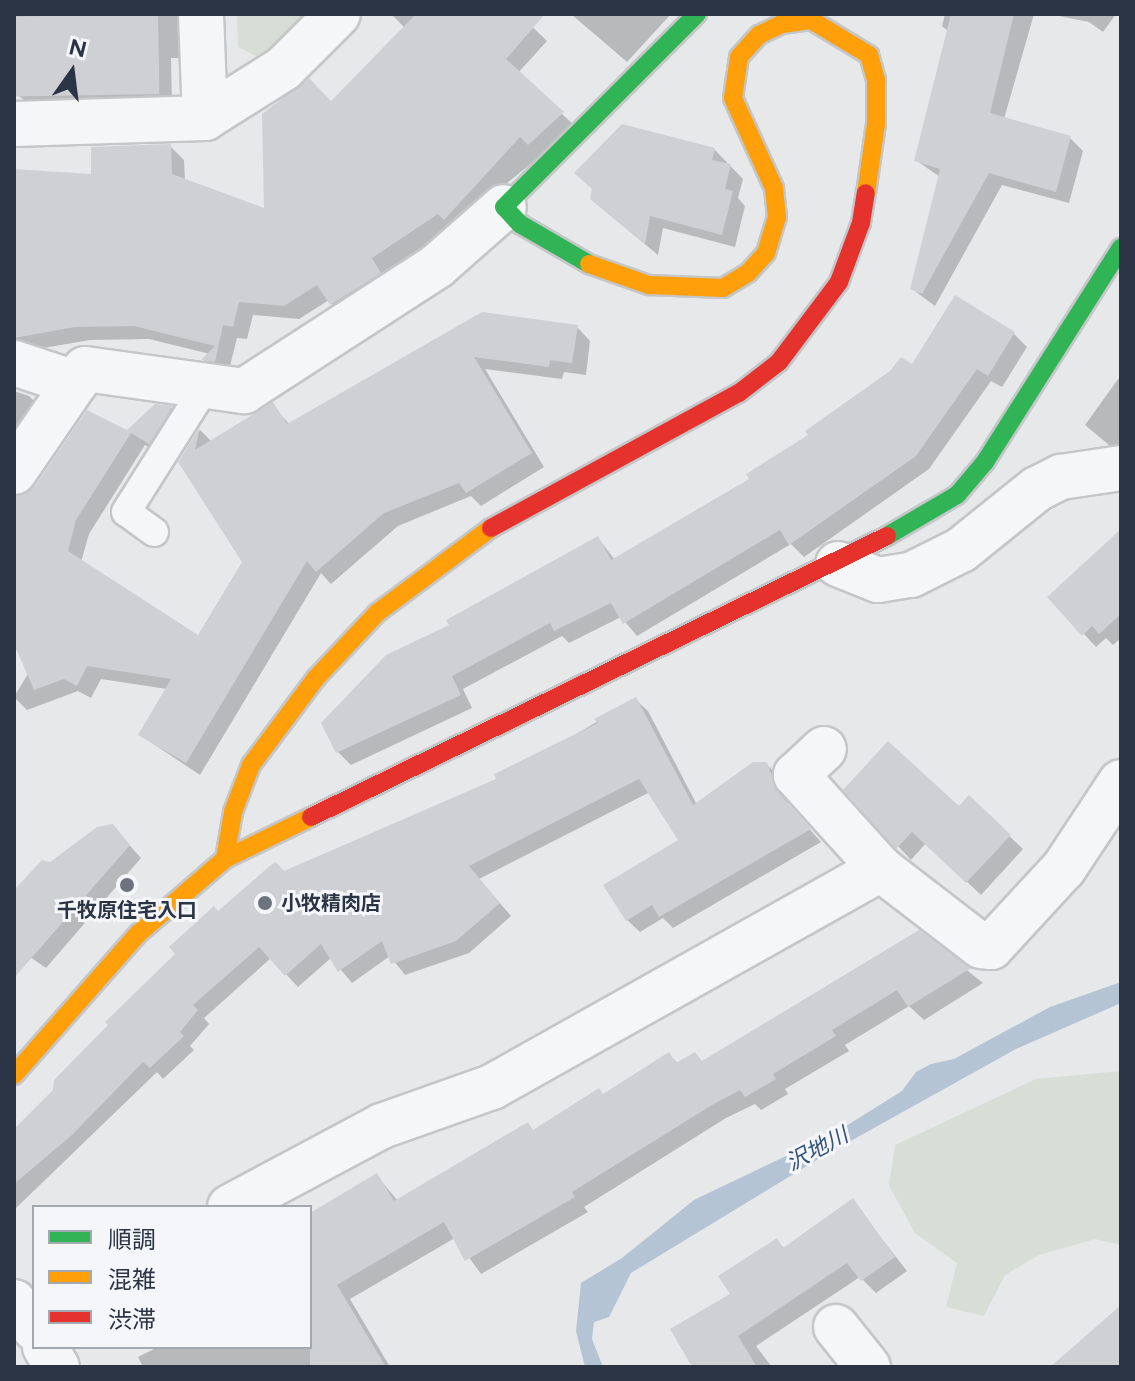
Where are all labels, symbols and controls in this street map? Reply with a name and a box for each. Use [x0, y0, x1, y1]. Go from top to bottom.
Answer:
north arrow [32, 32, 112, 112]
text: N [66, 33, 89, 63]
marker: 千牧原住宅入口 [118, 876, 136, 894]
place label: 小牧精肉店 [281, 891, 381, 915]
marker: 小牧精肉店 [256, 894, 274, 912]
place label: 千牧原住宅入口 [57, 898, 197, 922]
water label: 沢地川 [782, 1122, 852, 1176]
legend [32, 1205, 312, 1349]
text: 順調 [108, 1225, 156, 1254]
text: 混雑 [108, 1265, 156, 1294]
text: 渋滞 [108, 1305, 156, 1334]

